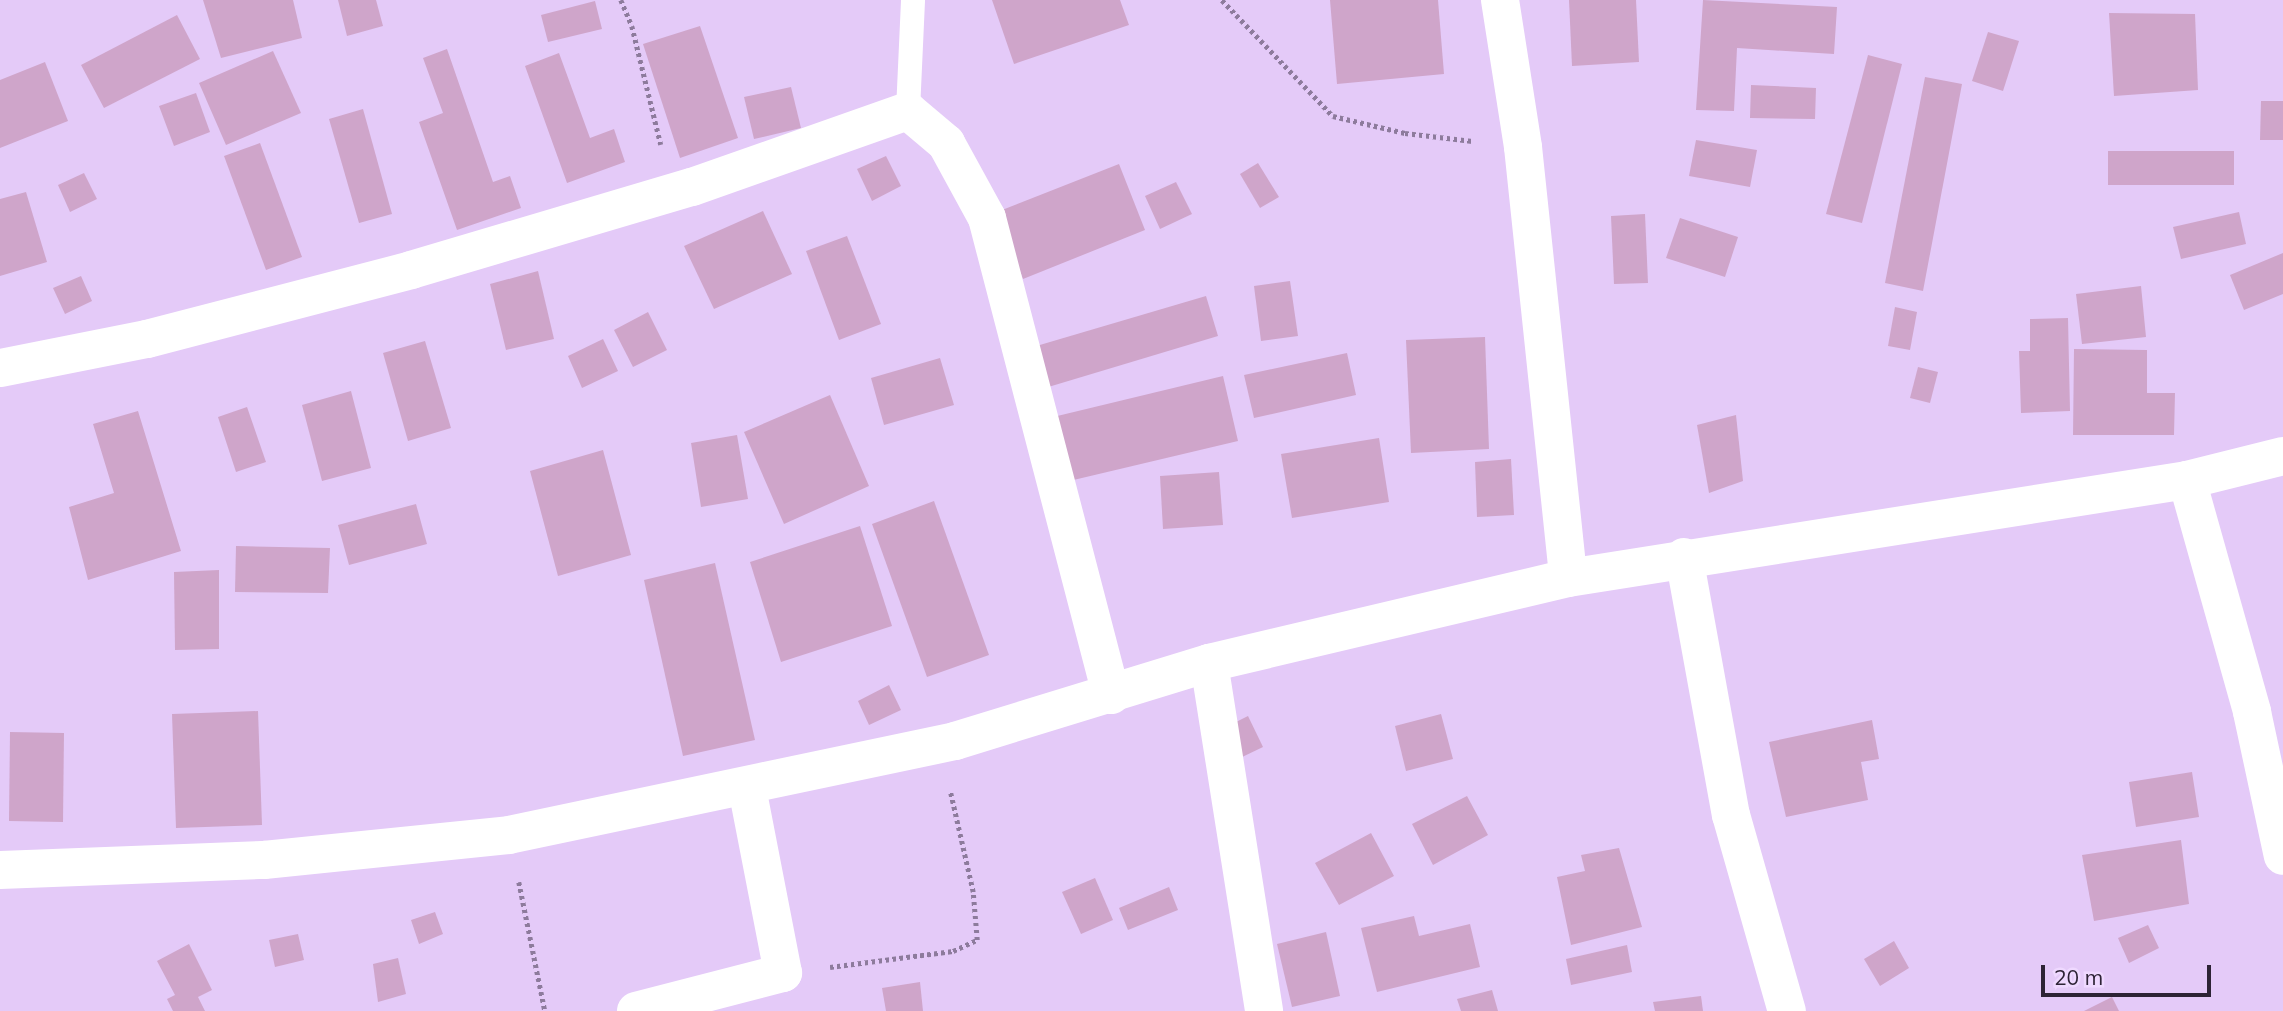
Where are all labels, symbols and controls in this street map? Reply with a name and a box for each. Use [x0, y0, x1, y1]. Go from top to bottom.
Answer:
scale bar [2045, 951, 2215, 995]
text: 20 m [2054, 964, 2103, 990]

